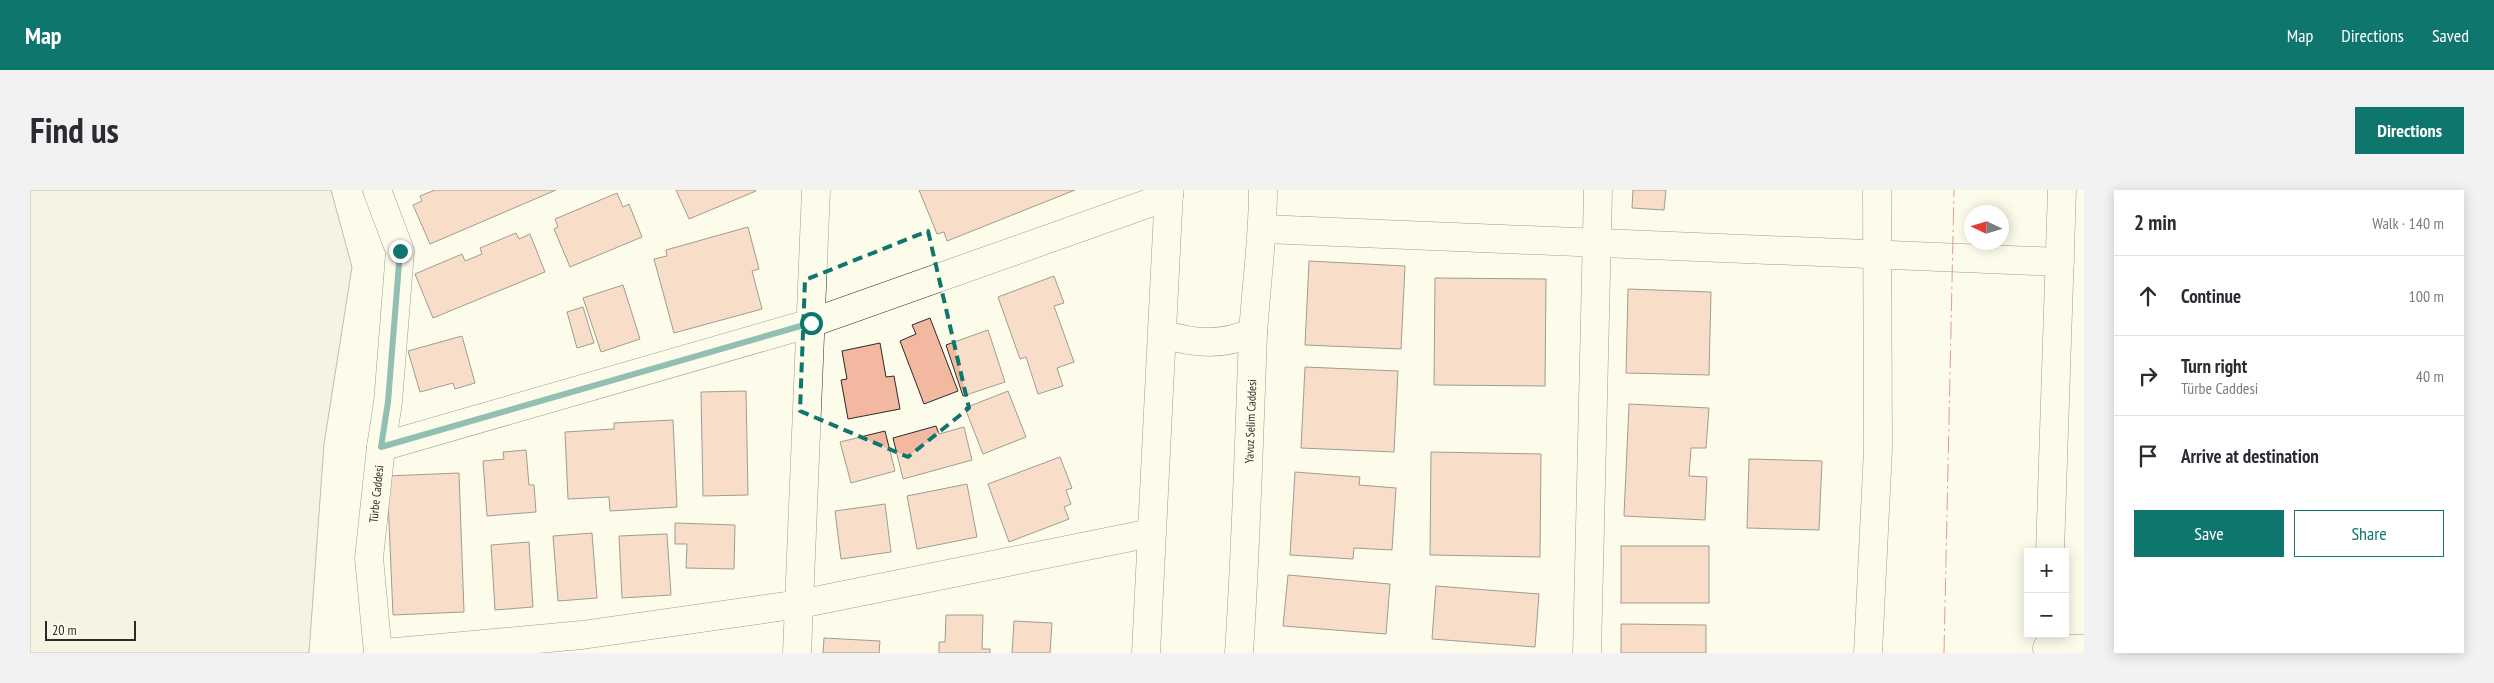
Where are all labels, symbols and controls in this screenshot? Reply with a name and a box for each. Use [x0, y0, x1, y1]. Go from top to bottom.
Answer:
text: Map [25, 20, 62, 51]
text: Map [2287, 24, 2313, 47]
text: Directions [2341, 24, 2404, 47]
text: Saved [2432, 24, 2469, 47]
text: Find us [30, 107, 119, 153]
button: Directions [2355, 107, 2464, 154]
north arrow [1964, 205, 2009, 250]
text: 2 min [2134, 209, 2176, 236]
text: Walk · 140 m [2372, 213, 2444, 233]
route end [389, 240, 412, 263]
icon: ahead [2134, 282, 2162, 310]
text: Continue [2181, 284, 2241, 308]
text: 100 m [2409, 286, 2444, 306]
route start [800, 312, 823, 335]
text: Turn right [2181, 354, 2247, 378]
icon: right [2134, 362, 2162, 390]
text: 40 m [2416, 366, 2444, 386]
text: Türbe Caddesi [2181, 378, 2258, 398]
street label: Yavuz Selim Caddesi [1241, 379, 1259, 464]
icon: arrive [2134, 442, 2162, 470]
text: Arrive at destination [2181, 444, 2319, 468]
street label: Türbe Caddesi [366, 464, 386, 524]
button: Save [2134, 510, 2284, 557]
button: Share [2294, 510, 2444, 557]
map controls [2024, 548, 2069, 638]
button: + [2024, 548, 2069, 593]
button: − [2024, 593, 2069, 638]
scale bar [45, 618, 136, 641]
text: 20 m [52, 621, 77, 639]

